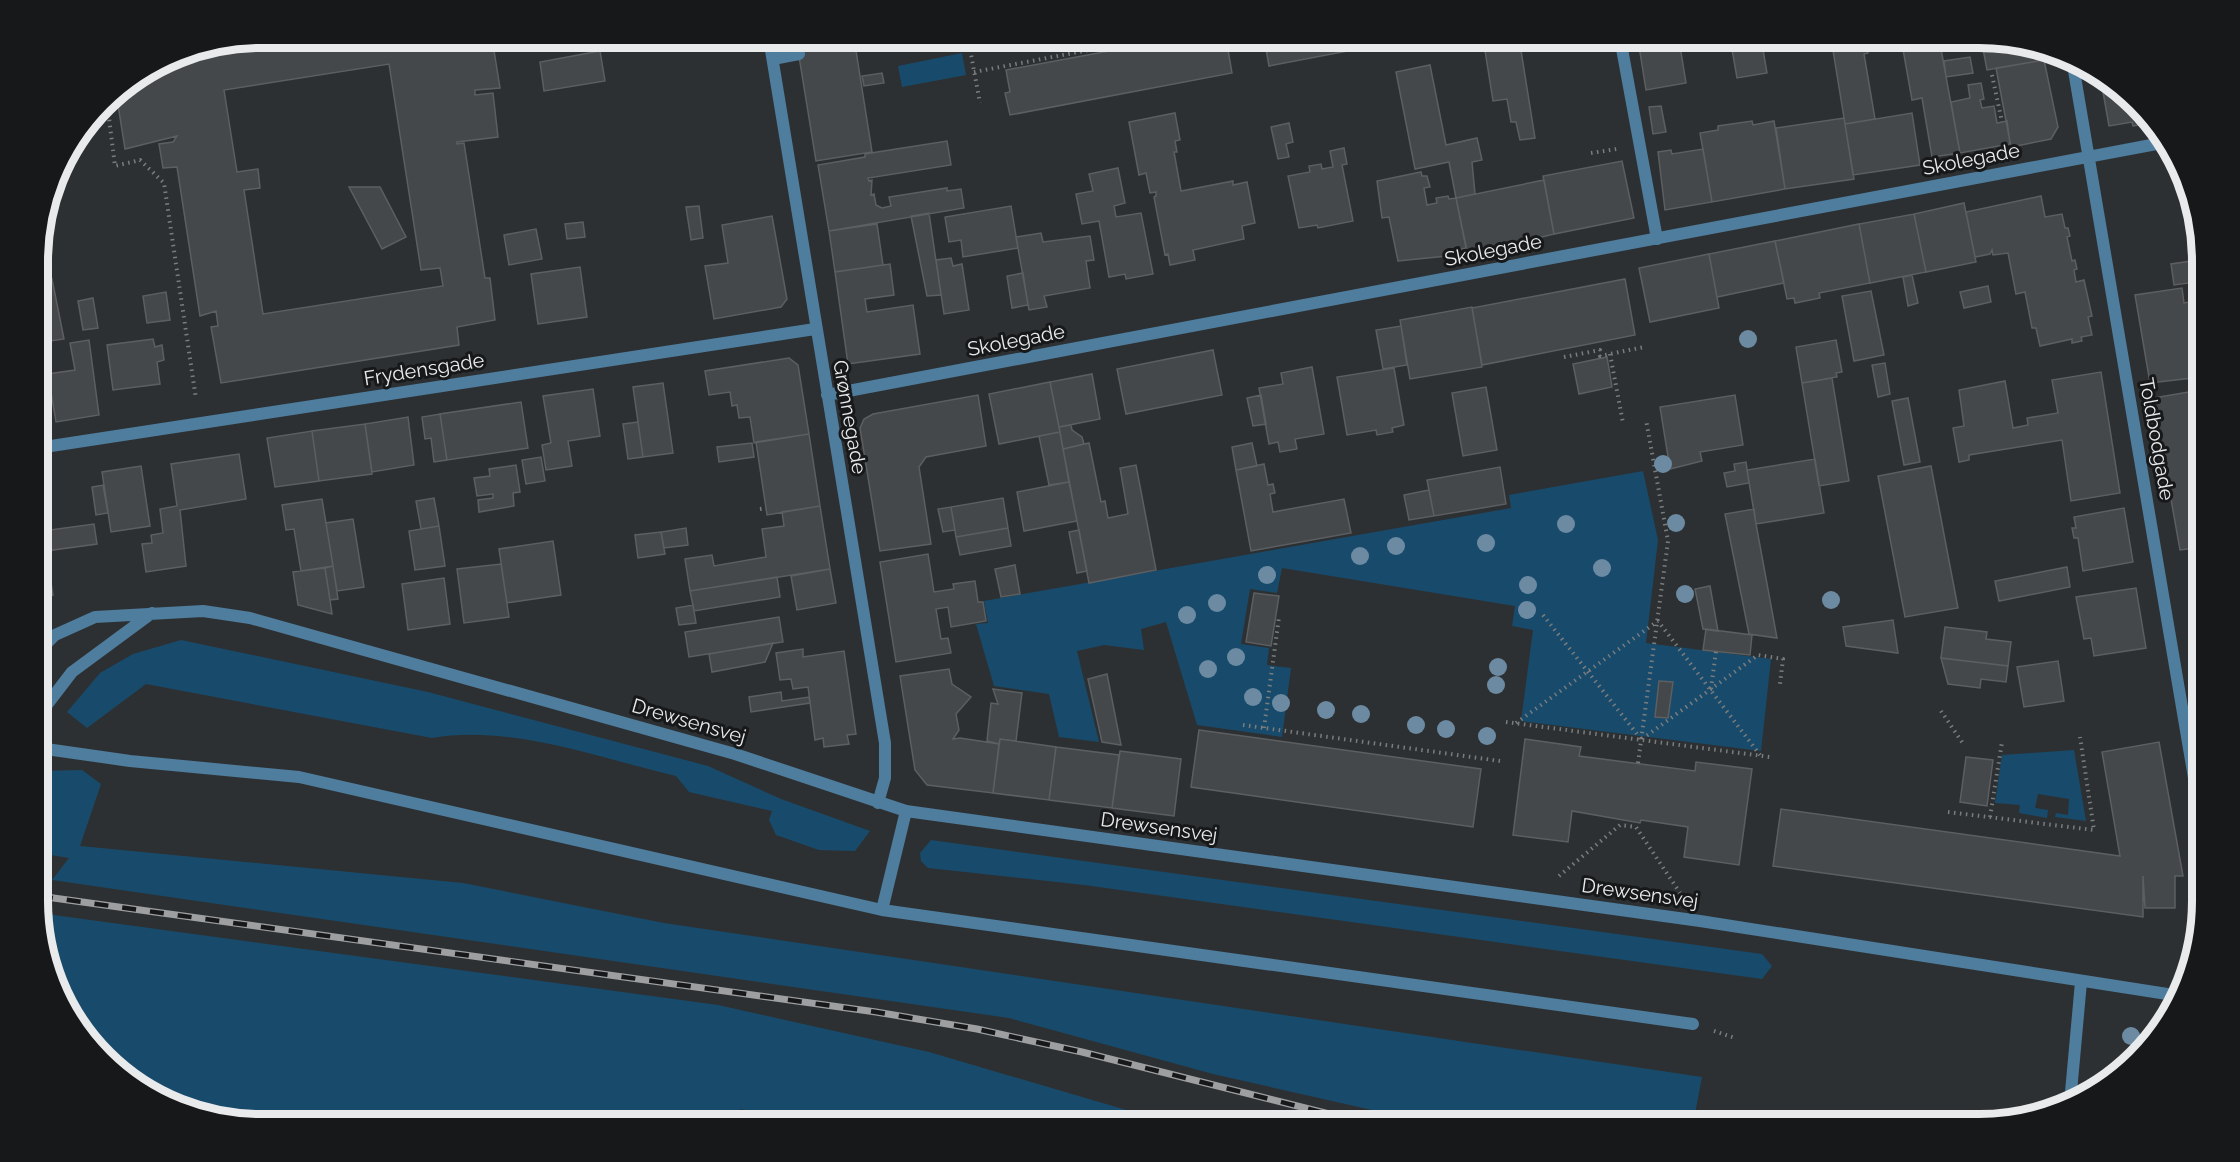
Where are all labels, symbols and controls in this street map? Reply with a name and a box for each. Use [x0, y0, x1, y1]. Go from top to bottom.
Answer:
street label: Skolegade [1920, 138, 2022, 180]
street label: Skolegade [1442, 229, 1544, 271]
street label: Skolegade [965, 319, 1067, 361]
street label: Frydensgade [362, 348, 486, 390]
street label: Grønnegade [828, 358, 872, 476]
street label: Toldbodgade [2134, 376, 2180, 502]
street label: Drewsensvej [629, 693, 749, 749]
street label: Drewsensvej [1099, 807, 1219, 847]
street label: Drewsensvej [1580, 873, 1700, 913]

